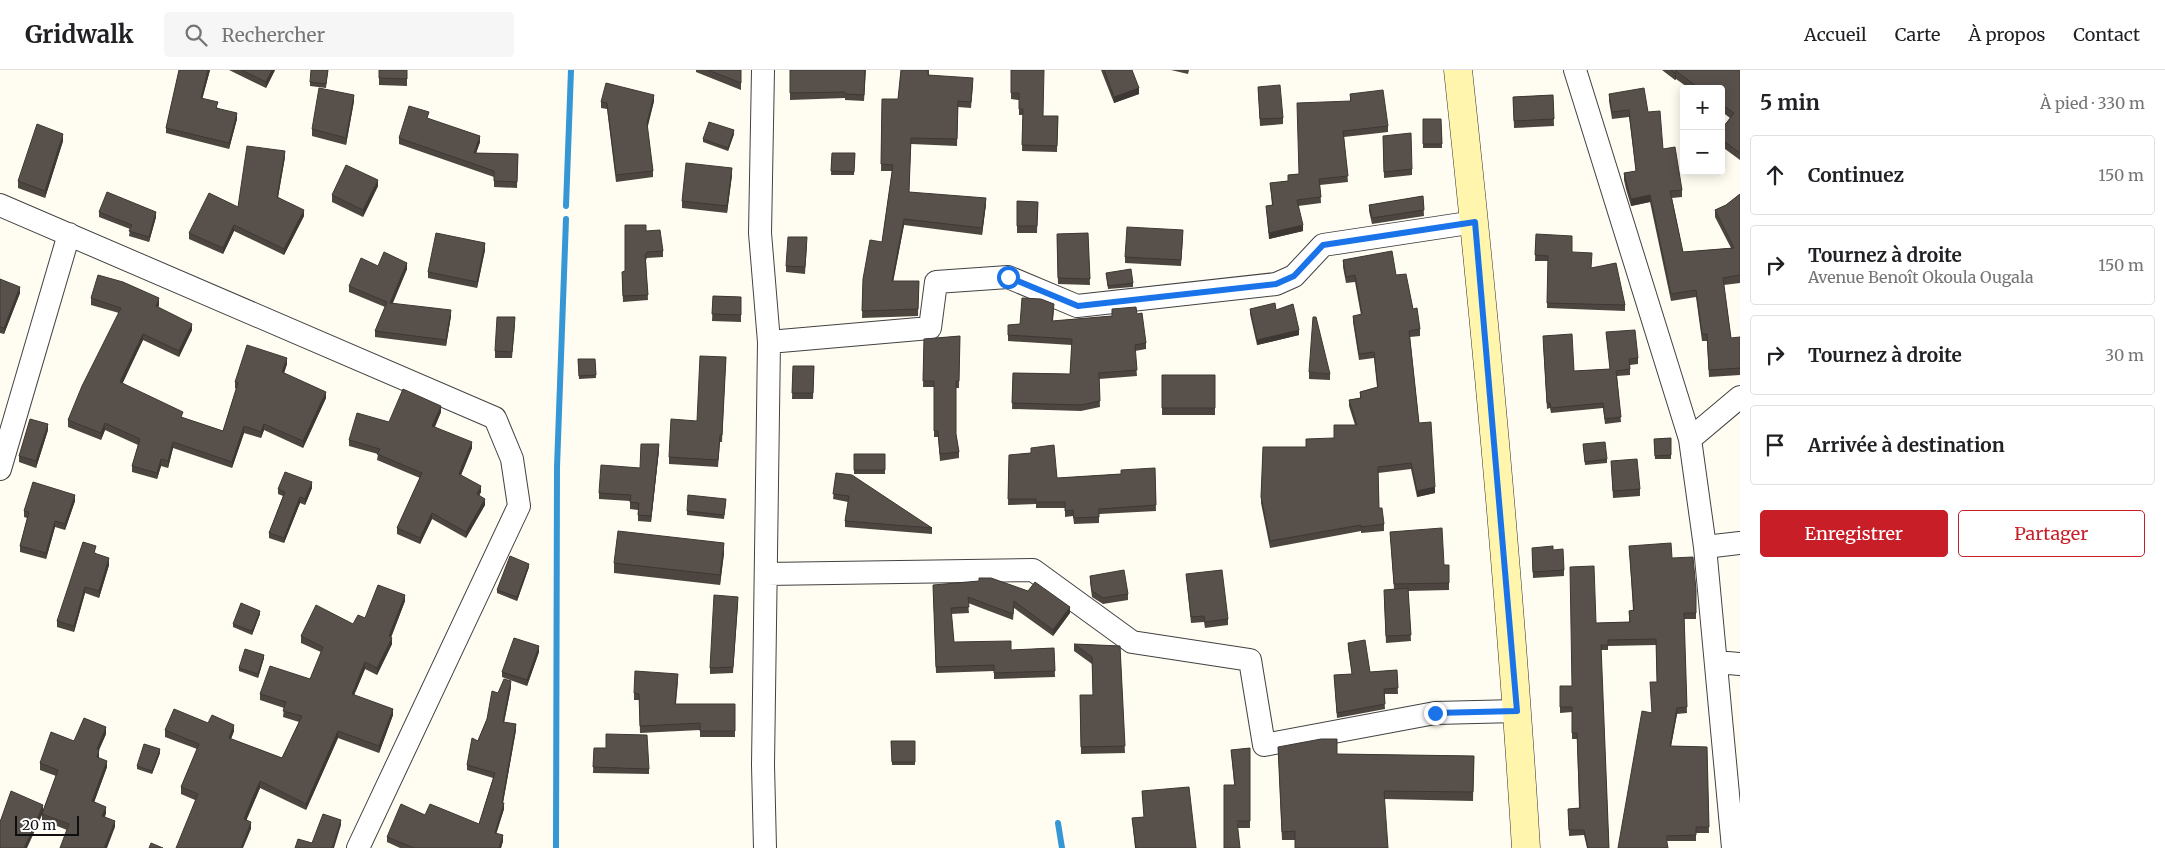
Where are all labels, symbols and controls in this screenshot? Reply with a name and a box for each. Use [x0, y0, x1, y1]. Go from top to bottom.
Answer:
search box [164, 12, 514, 57]
text: Gridwalk [25, 19, 134, 50]
icon: search [182, 21, 210, 49]
text: Rechercher [222, 23, 325, 47]
text: Accueil [1804, 23, 1867, 46]
text: Carte [1895, 23, 1940, 46]
text: À propos [1968, 23, 2045, 46]
text: Contact [2073, 23, 2140, 46]
map controls [1680, 85, 1725, 175]
button: + [1680, 85, 1725, 130]
text: 5 min [1760, 89, 1820, 116]
text: À pied · 330 m [2040, 93, 2145, 113]
button: − [1680, 130, 1725, 175]
icon: ahead [1761, 161, 1789, 189]
text: Continuez [1808, 163, 1904, 187]
text: 150 m [2098, 165, 2144, 185]
text: Tournez à droite [1808, 243, 1962, 267]
icon: right [1761, 251, 1789, 279]
text: 150 m [2098, 255, 2144, 275]
route start [997, 266, 1020, 289]
text: Avenue Benoît Okoula Ougala [1808, 267, 2034, 287]
icon: right [1761, 341, 1789, 369]
text: Tournez à droite [1808, 343, 1962, 367]
text: 30 m [2105, 345, 2144, 365]
icon: arrive [1761, 431, 1789, 459]
text: Arrivée à destination [1808, 433, 2005, 457]
button: Enregistrer [1760, 510, 1948, 557]
button: Partager [1958, 510, 2145, 557]
route end [1424, 702, 1447, 725]
scale bar [15, 813, 79, 836]
text: 20 m [22, 816, 56, 834]

